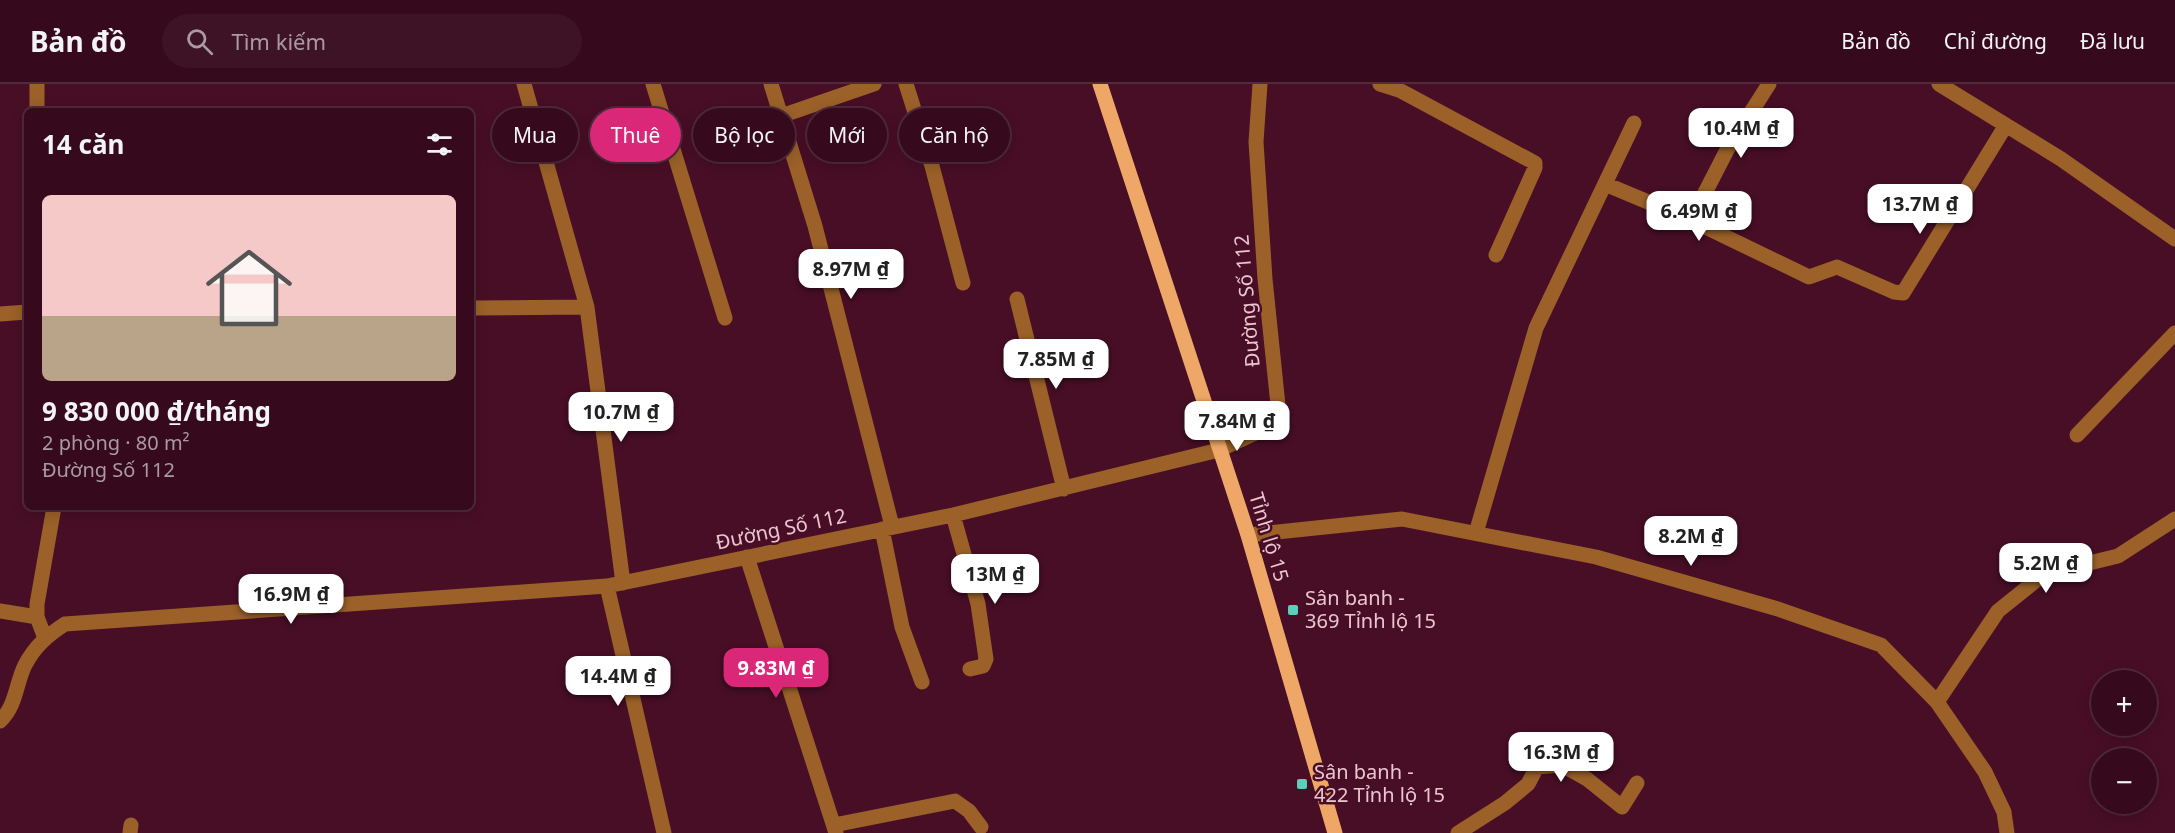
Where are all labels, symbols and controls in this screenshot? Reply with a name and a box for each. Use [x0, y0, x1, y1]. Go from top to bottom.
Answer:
search box [162, 14, 582, 68]
text: Bản đồ [30, 22, 126, 60]
icon: search [183, 25, 216, 58]
text: Tìm kiếm [231, 26, 326, 56]
text: Bản đồ [1841, 27, 1911, 55]
text: Chỉ đường [1944, 27, 2047, 55]
text: Đã lưu [2080, 27, 2145, 55]
chip: Mua [492, 108, 578, 162]
chip: Thuê [590, 108, 681, 162]
chip: Bộ lọc [693, 108, 795, 162]
chip: Mới [807, 108, 887, 162]
chip: Căn hộ [899, 108, 1010, 162]
pin: 10.4M ₫ [1686, 108, 1796, 159]
text: 10.4M ₫ [1703, 114, 1779, 141]
text: 14 căn [42, 126, 124, 162]
icon: filters [423, 128, 456, 161]
pin: 13.7M ₫ [1865, 184, 1975, 235]
text: 13.7M ₫ [1882, 190, 1958, 217]
pin: 6.49M ₫ [1644, 191, 1754, 242]
text: 6.49M ₫ [1661, 197, 1737, 224]
icon: home [195, 234, 303, 342]
street label: Đường Số 112 [1227, 234, 1266, 368]
pin: 8.97M ₫ [796, 249, 906, 300]
text: 8.97M ₫ [813, 255, 889, 282]
pin: 7.85M ₫ [1001, 339, 1111, 390]
text: 7.85M ₫ [1018, 345, 1094, 372]
pin: 10.7M ₫ [566, 392, 676, 443]
text: 9 830 000 ₫/tháng [42, 393, 271, 429]
text: 10.7M ₫ [583, 398, 659, 425]
pin: 7.84M ₫ [1182, 401, 1292, 452]
text: 7.84M ₫ [1199, 407, 1275, 434]
text: 2 phòng · 80 m² [42, 429, 190, 456]
text: Đường Số 112 [42, 456, 175, 483]
street label: Tỉnh lộ 15 [1243, 489, 1296, 585]
street label: Đường Số 112 [713, 501, 849, 556]
pin: 8.2M ₫ [1642, 516, 1740, 567]
text: 8.2M ₫ [1658, 522, 1724, 549]
pin: 5.2M ₫ [1997, 543, 2095, 594]
text: 5.2M ₫ [2013, 549, 2079, 576]
pin: 13M ₫ [953, 554, 1037, 605]
text: 13M ₫ [965, 560, 1025, 587]
pin: 16.9M ₫ [236, 574, 346, 625]
text: 16.9M ₫ [253, 580, 329, 607]
place label: Sân banh - 369 Tỉnh lộ 15 [1305, 584, 1436, 634]
marker: Sân banh - 369 Tỉnh lộ 15 [1286, 603, 1300, 617]
pin: 9.83M ₫ [721, 648, 831, 699]
text: 9.83M ₫ [738, 654, 814, 681]
pin: 14.4M ₫ [563, 656, 673, 707]
text: 14.4M ₫ [580, 662, 656, 689]
map controls [2091, 670, 2157, 814]
button: + [2091, 670, 2157, 736]
pin: 16.3M ₫ [1506, 732, 1616, 783]
text: 16.3M ₫ [1523, 738, 1599, 765]
button: − [2091, 748, 2157, 814]
place label: Sân banh - 422 Tỉnh lộ 15 [1314, 758, 1445, 808]
marker: Sân banh - 422 Tỉnh lộ 15 [1295, 777, 1309, 791]

